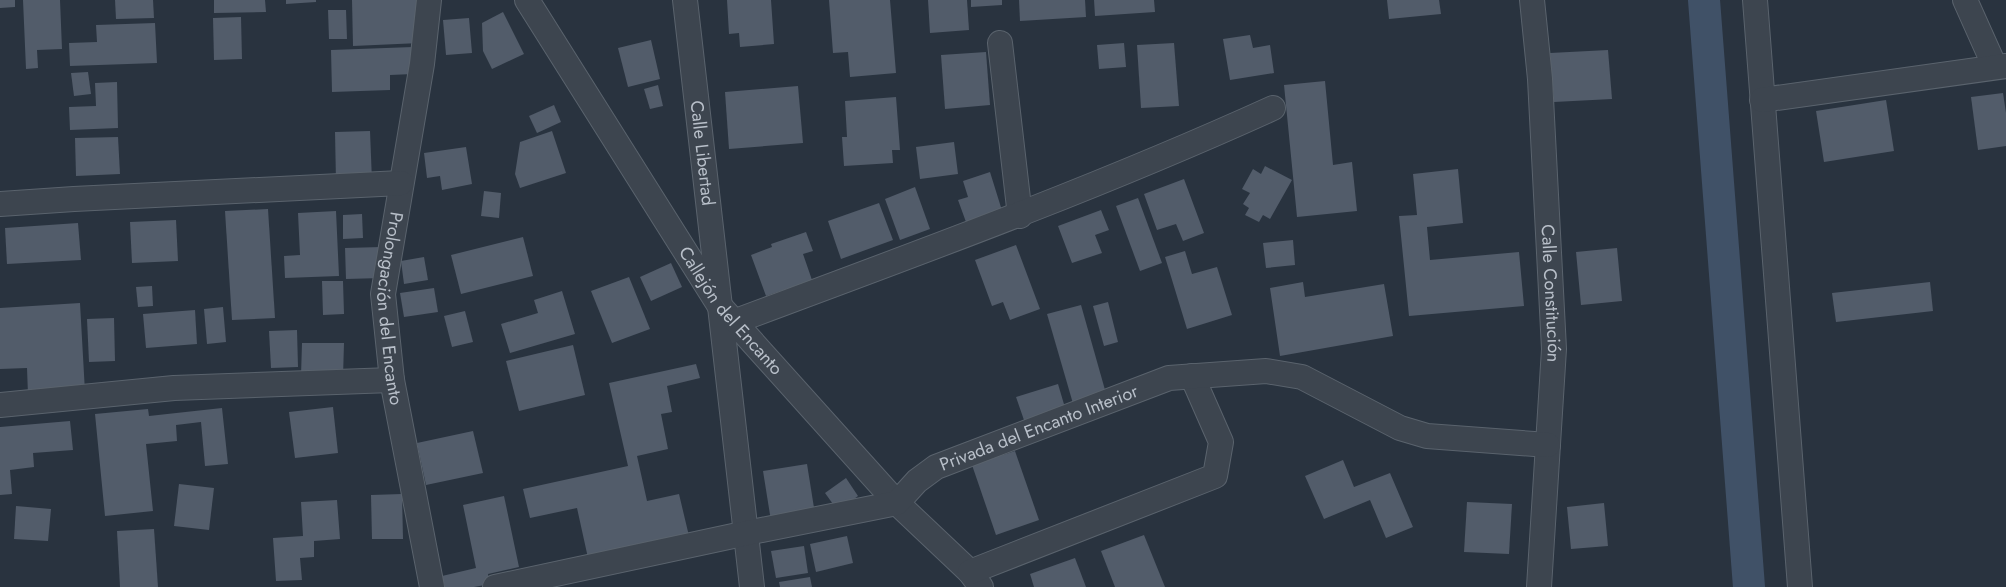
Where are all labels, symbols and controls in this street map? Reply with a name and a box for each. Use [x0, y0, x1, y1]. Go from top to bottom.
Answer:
street label: Calle Libertad [684, 99, 721, 207]
street label: Prolongación del Encanto [370, 210, 410, 408]
street label: Calle Constitución [1535, 224, 1567, 363]
street label: Callejón del Encanto [672, 241, 789, 381]
street label: Privada del Encanto Interior [936, 378, 1142, 477]

